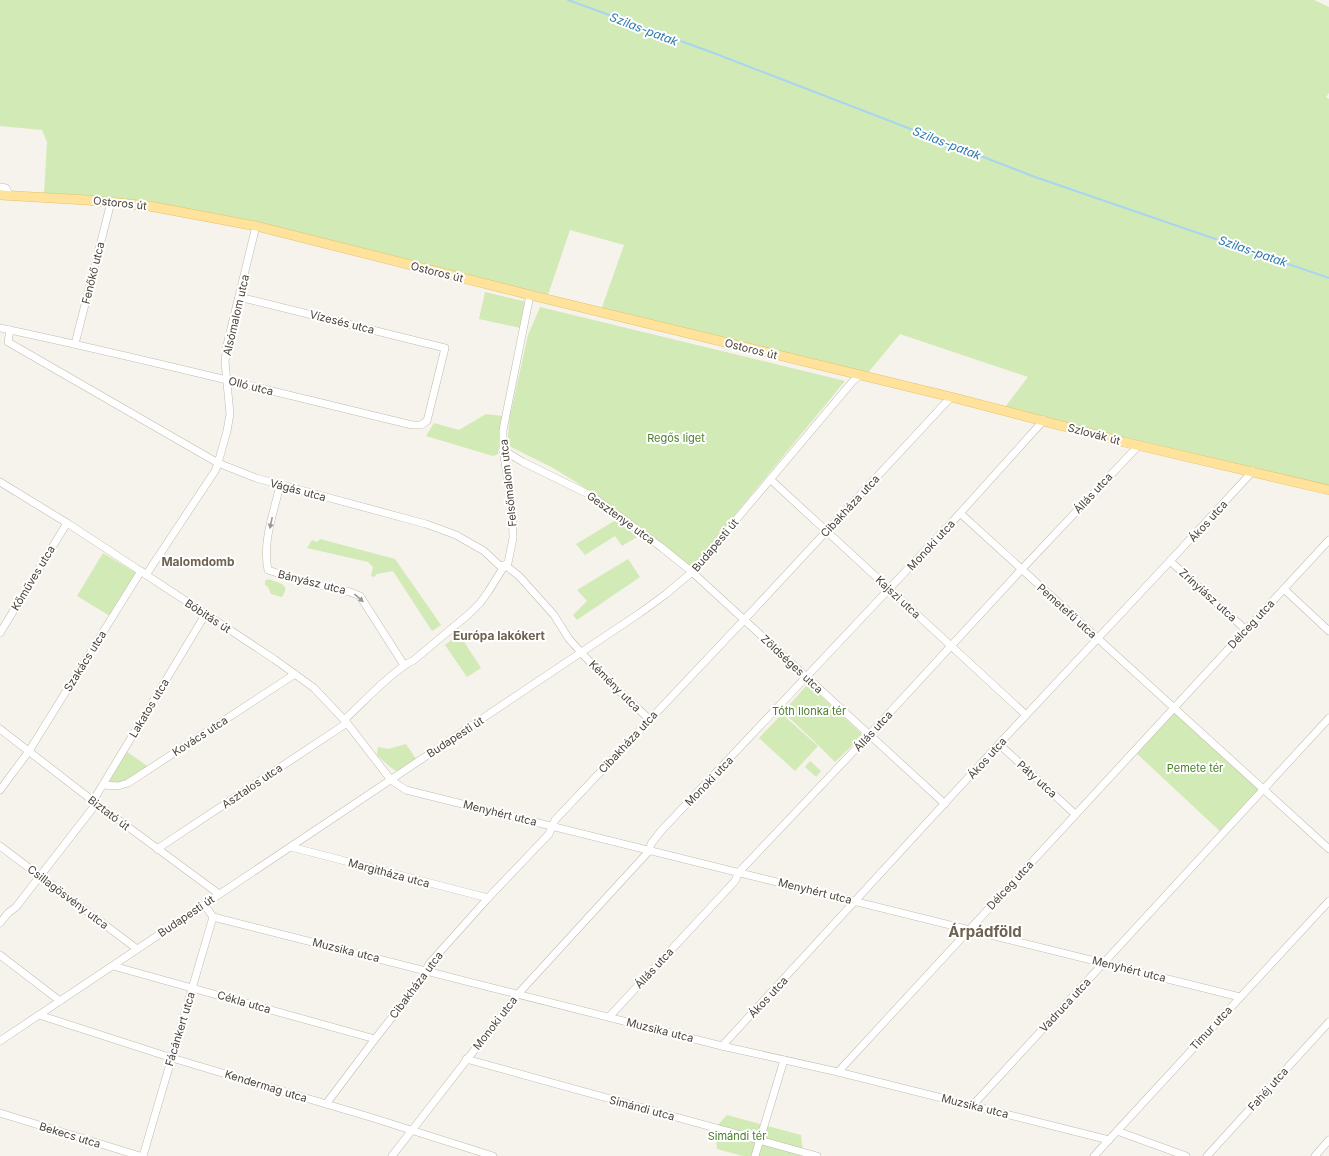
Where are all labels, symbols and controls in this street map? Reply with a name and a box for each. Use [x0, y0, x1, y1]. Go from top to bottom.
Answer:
water label: Szilas-patak [608, 9, 681, 49]
water label: Szilas-patak [911, 123, 984, 163]
street label: Ostoros út [92, 193, 148, 213]
water label: Szilas-patak [1217, 232, 1290, 270]
street label: Fenőkő utca [79, 240, 107, 306]
street label: Ostoros út [409, 259, 465, 285]
street label: Alsómalom utca [220, 273, 252, 357]
street label: Vízesés utca [308, 307, 376, 337]
street label: Ostoros út [723, 336, 779, 362]
street label: Olló utca [227, 374, 275, 398]
street label: Szlovák út [1066, 420, 1122, 448]
park label: Regős liget [647, 431, 705, 445]
street label: Felsőmalom utca [496, 439, 520, 527]
street label: Állás utca [1071, 470, 1115, 516]
street label: Cibakháza utca [817, 472, 883, 540]
street label: Vágás utca [268, 476, 328, 504]
street label: Gesztenye utca [584, 489, 658, 547]
street label: Ákos utca [1186, 497, 1230, 545]
street label: Budapesti út [689, 515, 742, 574]
one-way arrow [268, 517, 274, 529]
street label: Monoki utca [904, 517, 958, 573]
street label: Kőműves utca [8, 543, 58, 613]
district label: Malomdomb [161, 554, 235, 569]
street label: Zrínyiász utca [1176, 565, 1240, 625]
street label: Bányász utca [277, 567, 347, 597]
street label: Kajszi utca [873, 573, 923, 621]
street label: Pemetefű utca [1034, 581, 1100, 641]
one-way arrow [354, 593, 364, 602]
street label: Bóbitás út [182, 596, 234, 636]
street label: Délceg utca [1225, 597, 1277, 651]
street label: Szakács utca [61, 628, 109, 694]
district label: Európa lakókert [453, 628, 546, 643]
street label: Zöldséges utca [758, 632, 826, 696]
street label: Kémény utca [586, 657, 644, 715]
street label: Lakatos utca [126, 676, 172, 740]
park label: Tóth Ilonka tér [772, 704, 846, 718]
street label: Cibakháza utca [595, 708, 661, 776]
street label: Állás utca [851, 708, 895, 754]
street label: Kovács utca [170, 713, 230, 759]
street label: Budapesti út [424, 713, 486, 761]
street label: Ákos utca [965, 734, 1009, 782]
street label: Monoki utca [682, 753, 736, 809]
street label: Páty utca [1014, 757, 1060, 801]
street label: Asztalos utca [219, 761, 285, 811]
park label: Pemete tér [1167, 761, 1223, 775]
street label: Biztató út [85, 793, 133, 834]
street label: Menyhért utca [462, 797, 538, 829]
street label: Margitháza utca [347, 855, 431, 891]
street label: Délceg utca [984, 858, 1036, 912]
street label: Csillagösvény utca [25, 862, 111, 932]
street label: Menyhért utca [777, 875, 853, 907]
street label: Budapesti út [155, 892, 217, 940]
district label: Árpádföld [948, 922, 1022, 941]
street label: Muzsika utca [311, 935, 381, 965]
street label: Állás utca [632, 945, 676, 991]
street label: Cibakháza utca [386, 949, 446, 1021]
street label: Menyhért utca [1091, 953, 1167, 985]
street label: Ákos utca [745, 973, 791, 1021]
street label: Vadruca utca [1036, 975, 1094, 1035]
street label: Cékla utca [216, 988, 272, 1016]
street label: Fácánkert utca [162, 990, 198, 1068]
street label: Monoki utca [470, 993, 520, 1053]
street label: Timur utca [1187, 1003, 1235, 1053]
street label: Muzsika utca [625, 1015, 695, 1045]
street label: Fahéj utca [1245, 1064, 1291, 1114]
street label: Kendermag utca [223, 1067, 309, 1105]
street label: Muzsika utca [940, 1091, 1010, 1121]
street label: Simándi utca [608, 1093, 676, 1123]
street label: Bekecs utca [38, 1119, 102, 1151]
park label: Simándi tér [708, 1129, 766, 1143]

